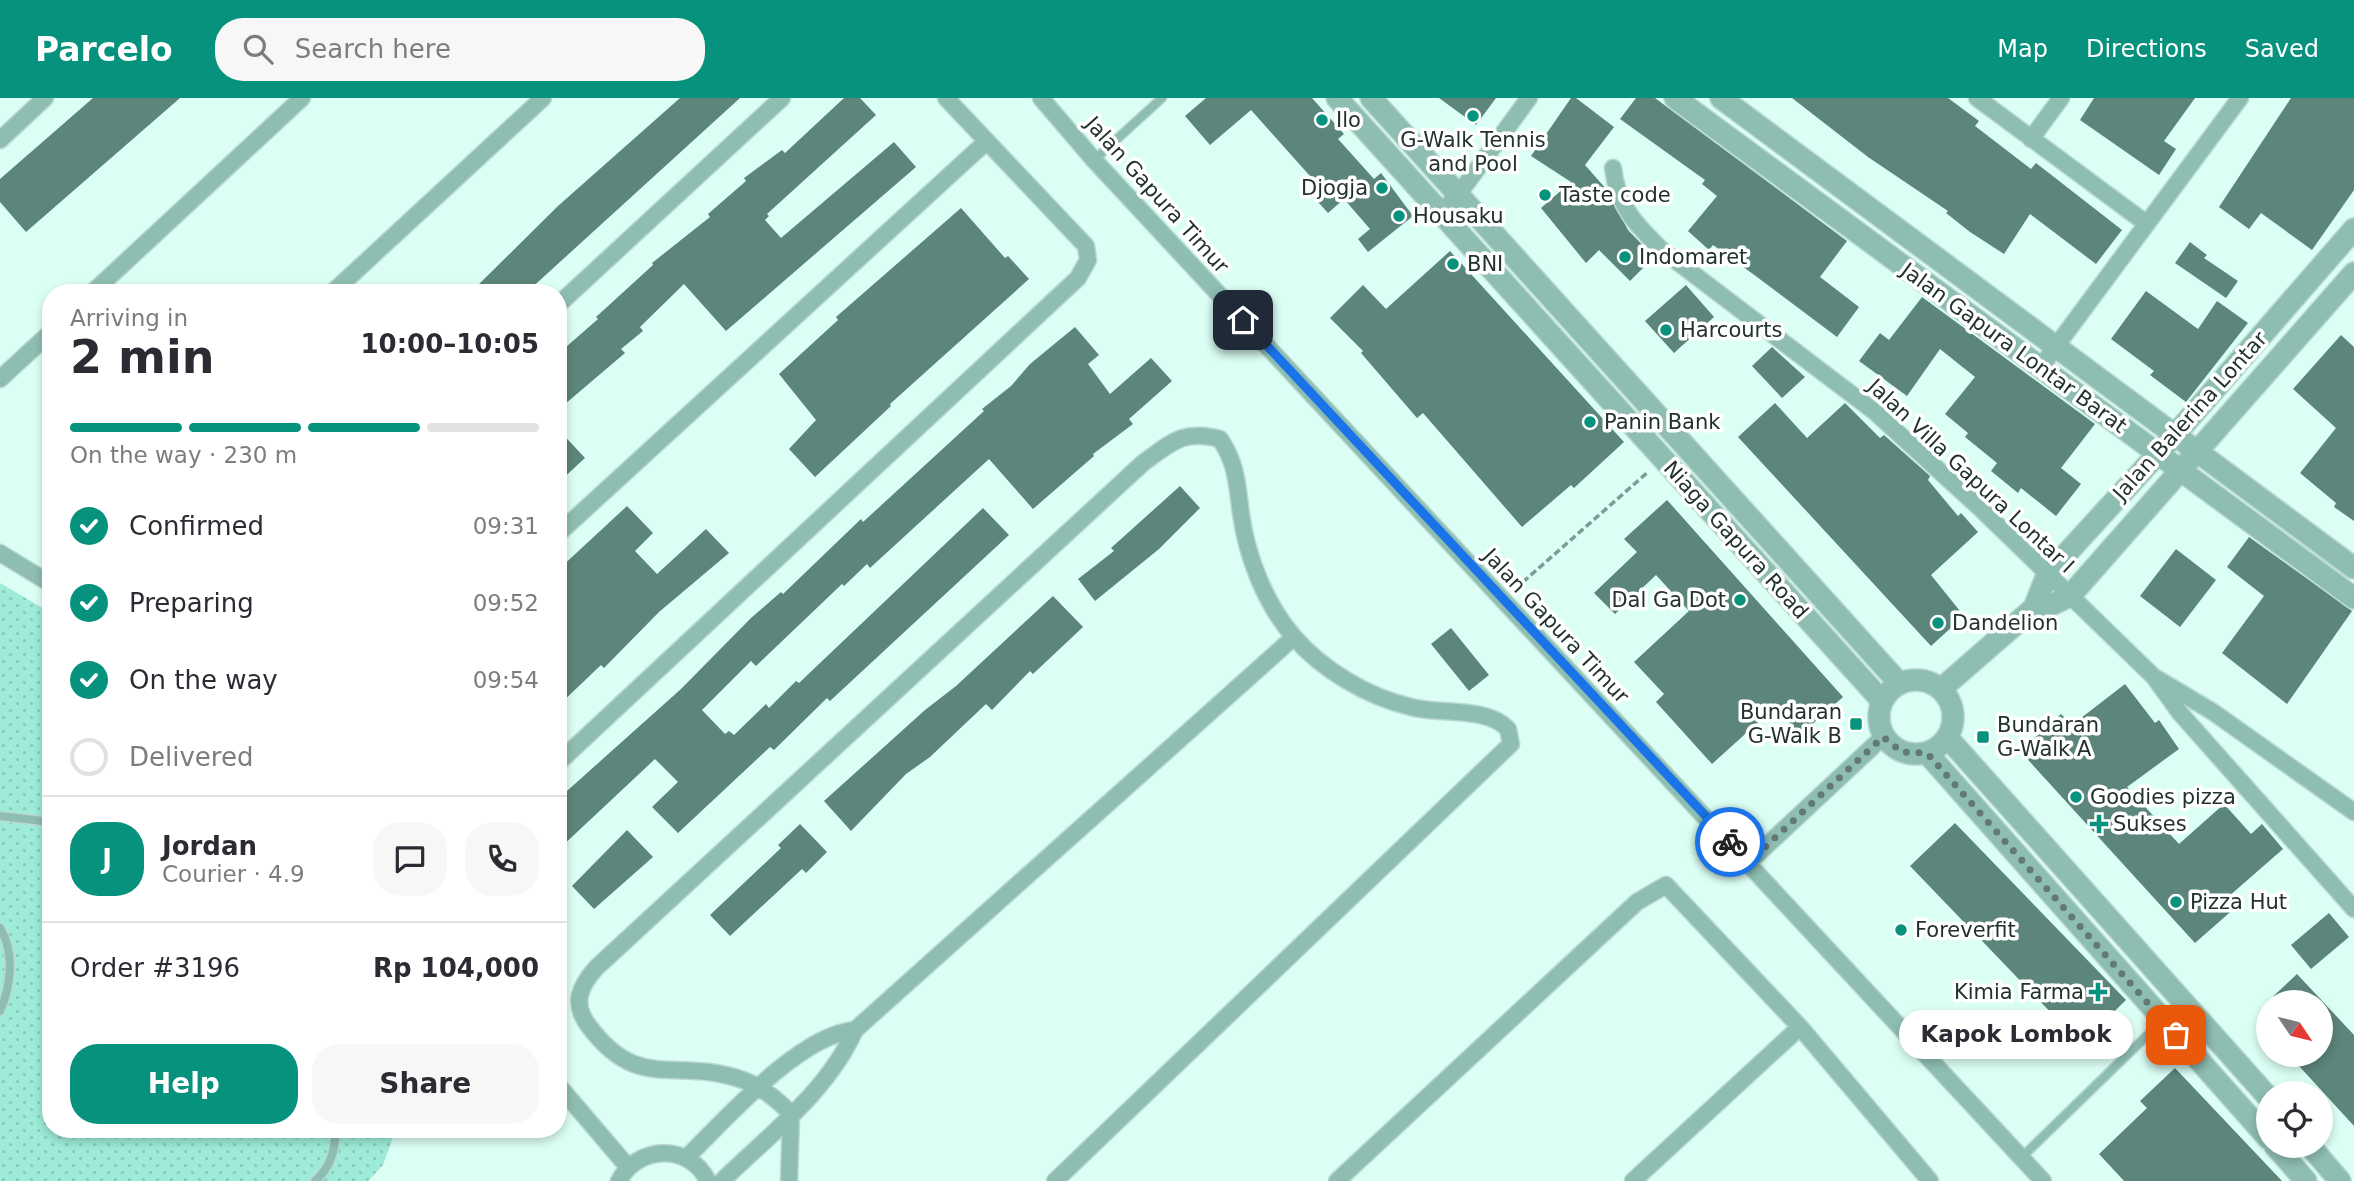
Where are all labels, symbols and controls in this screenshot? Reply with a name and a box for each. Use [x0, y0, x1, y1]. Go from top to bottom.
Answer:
search box [215, 18, 705, 81]
text: Parcelo [35, 30, 173, 69]
icon: search [239, 30, 277, 68]
text: Search here [295, 34, 451, 64]
text: Map [1997, 35, 2048, 63]
text: Directions [2086, 35, 2207, 63]
text: Saved [2245, 35, 2319, 63]
place label: Ilo [1336, 108, 1361, 132]
marker: G-Walk Tennis and Pool [1465, 108, 1481, 124]
street label: Jalan Gapura Timur [1079, 110, 1234, 278]
marker: Ilo [1314, 112, 1330, 128]
place label: G-Walk Tennis and Pool [1400, 128, 1546, 176]
place label: Djogja [1301, 176, 1368, 200]
marker: Djogja [1374, 180, 1390, 196]
place label: Taste code [1558, 183, 1671, 207]
marker: Taste code [1537, 187, 1553, 203]
place label: Housaku [1413, 204, 1504, 228]
marker: Housaku [1391, 208, 1407, 224]
place label: Indomaret [1639, 245, 1747, 269]
marker: Indomaret [1617, 249, 1633, 265]
place label: BNI [1467, 252, 1503, 276]
marker: BNI [1445, 256, 1461, 272]
street label: Jalan Gapura Lontar Barat [1895, 257, 2131, 438]
pin [1213, 290, 1273, 350]
icon: home [1224, 301, 1262, 339]
text: Arriving in [70, 305, 188, 331]
place label: Harcourts [1680, 318, 1782, 342]
marker: Harcourts [1658, 322, 1674, 338]
street label: Jalan Balerina Lontar [2107, 327, 2272, 507]
text: 10:00–10:05 [360, 329, 539, 359]
text: 2 min [70, 330, 214, 384]
street label: Jalan Villa Gapura Lontar I [1862, 373, 2079, 578]
place label: Panin Bank [1604, 410, 1721, 434]
marker: Panin Bank [1582, 414, 1598, 430]
text: On the way · 230 m [70, 442, 297, 468]
street label: Niaga Gapura Road [1659, 456, 1813, 624]
icon: check [70, 507, 108, 545]
text: Confirmed [129, 511, 264, 541]
text: 09:31 [473, 513, 539, 539]
street label: Jalan Gapura Timur [1477, 542, 1634, 708]
icon: check [70, 584, 108, 622]
text: Preparing [129, 588, 254, 618]
place label: Dal Ga Dot [1611, 588, 1726, 612]
text: 09:52 [473, 590, 539, 616]
marker: Dal Ga Dot [1732, 592, 1748, 608]
place label: Dandelion [1952, 611, 2058, 635]
marker: Dandelion [1930, 615, 1946, 631]
icon: check [70, 661, 108, 699]
text: On the way [129, 665, 278, 695]
text: 09:54 [473, 667, 539, 693]
place label: Bundaran G-Walk B [1740, 700, 1842, 748]
place label: Bundaran G-Walk A [1997, 713, 2099, 761]
marker: Bundaran G-Walk B [1848, 716, 1864, 732]
marker: Bundaran G-Walk A [1975, 729, 1991, 745]
text: Delivered [129, 742, 253, 772]
place label: Goodies pizza [2090, 785, 2236, 809]
marker: Goodies pizza [2068, 789, 2084, 805]
courier [1695, 807, 1765, 877]
place label: Sukses [2113, 812, 2187, 836]
marker: Sukses [2091, 816, 2107, 832]
button: chat [373, 822, 447, 896]
button: phone [465, 822, 539, 896]
icon: bike [1711, 823, 1749, 861]
text: Jordan [162, 831, 257, 861]
text: J [102, 844, 112, 874]
text: Courier · 4.9 [162, 861, 305, 887]
place label: Pizza Hut [2190, 890, 2287, 914]
marker: Pizza Hut [2168, 894, 2184, 910]
place label: Foreverfit [1915, 918, 2016, 942]
marker: Foreverfit [1893, 922, 1909, 938]
text: Order #3196 [70, 953, 240, 983]
text: Rp 104,000 [373, 953, 539, 983]
place label: Kimia Farma [1954, 980, 2084, 1004]
marker: Kimia Farma [2090, 984, 2106, 1000]
north arrow [2256, 990, 2333, 1068]
map controls [2256, 990, 2333, 1158]
pin [2146, 1005, 2206, 1065]
callout: Kapok Lombok [1899, 1010, 2134, 1060]
icon: bag [2157, 1016, 2195, 1054]
text: Kapok Lombok [1921, 1021, 2111, 1047]
button: Help [70, 1044, 298, 1124]
button: Share [312, 1044, 539, 1124]
button: locate [2256, 1081, 2333, 1158]

